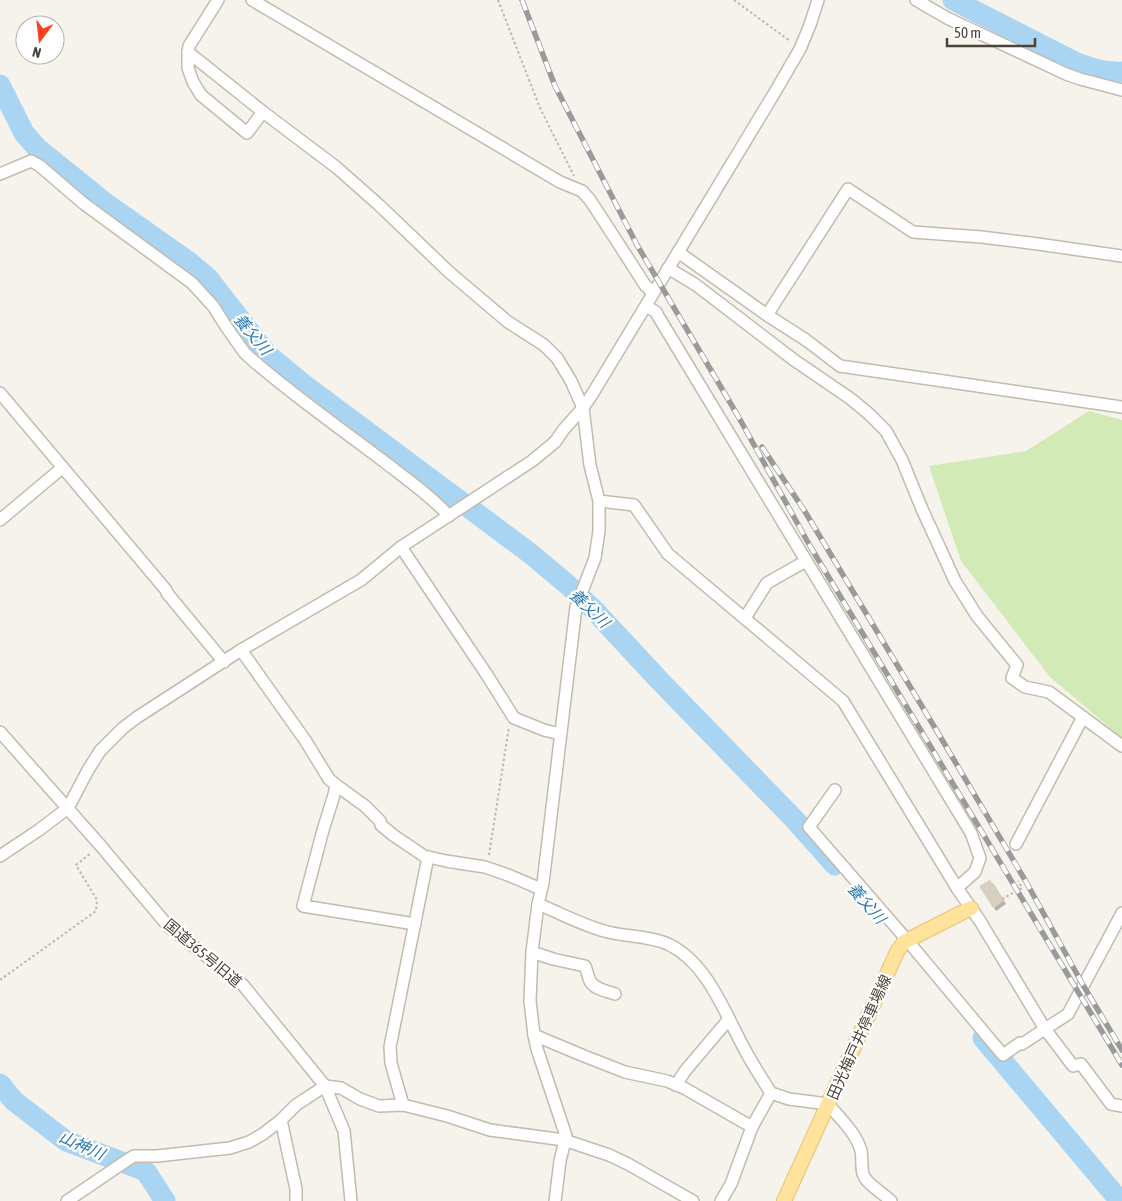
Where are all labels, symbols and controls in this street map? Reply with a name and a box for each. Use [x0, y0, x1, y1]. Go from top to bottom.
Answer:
north arrow [15, 15, 65, 65]
scale bar [947, 15, 1034, 47]
text: 50 m [954, 24, 981, 41]
text: N [31, 44, 43, 61]
water label: 養父川 [231, 310, 277, 360]
water label: 養父川 [566, 585, 615, 633]
water label: 養父川 [844, 879, 891, 929]
street label: 国道365号旧道 [161, 916, 245, 990]
street label: 田光梅戸井停車場線 [824, 972, 894, 1102]
water label: 山神川 [56, 1127, 109, 1164]

